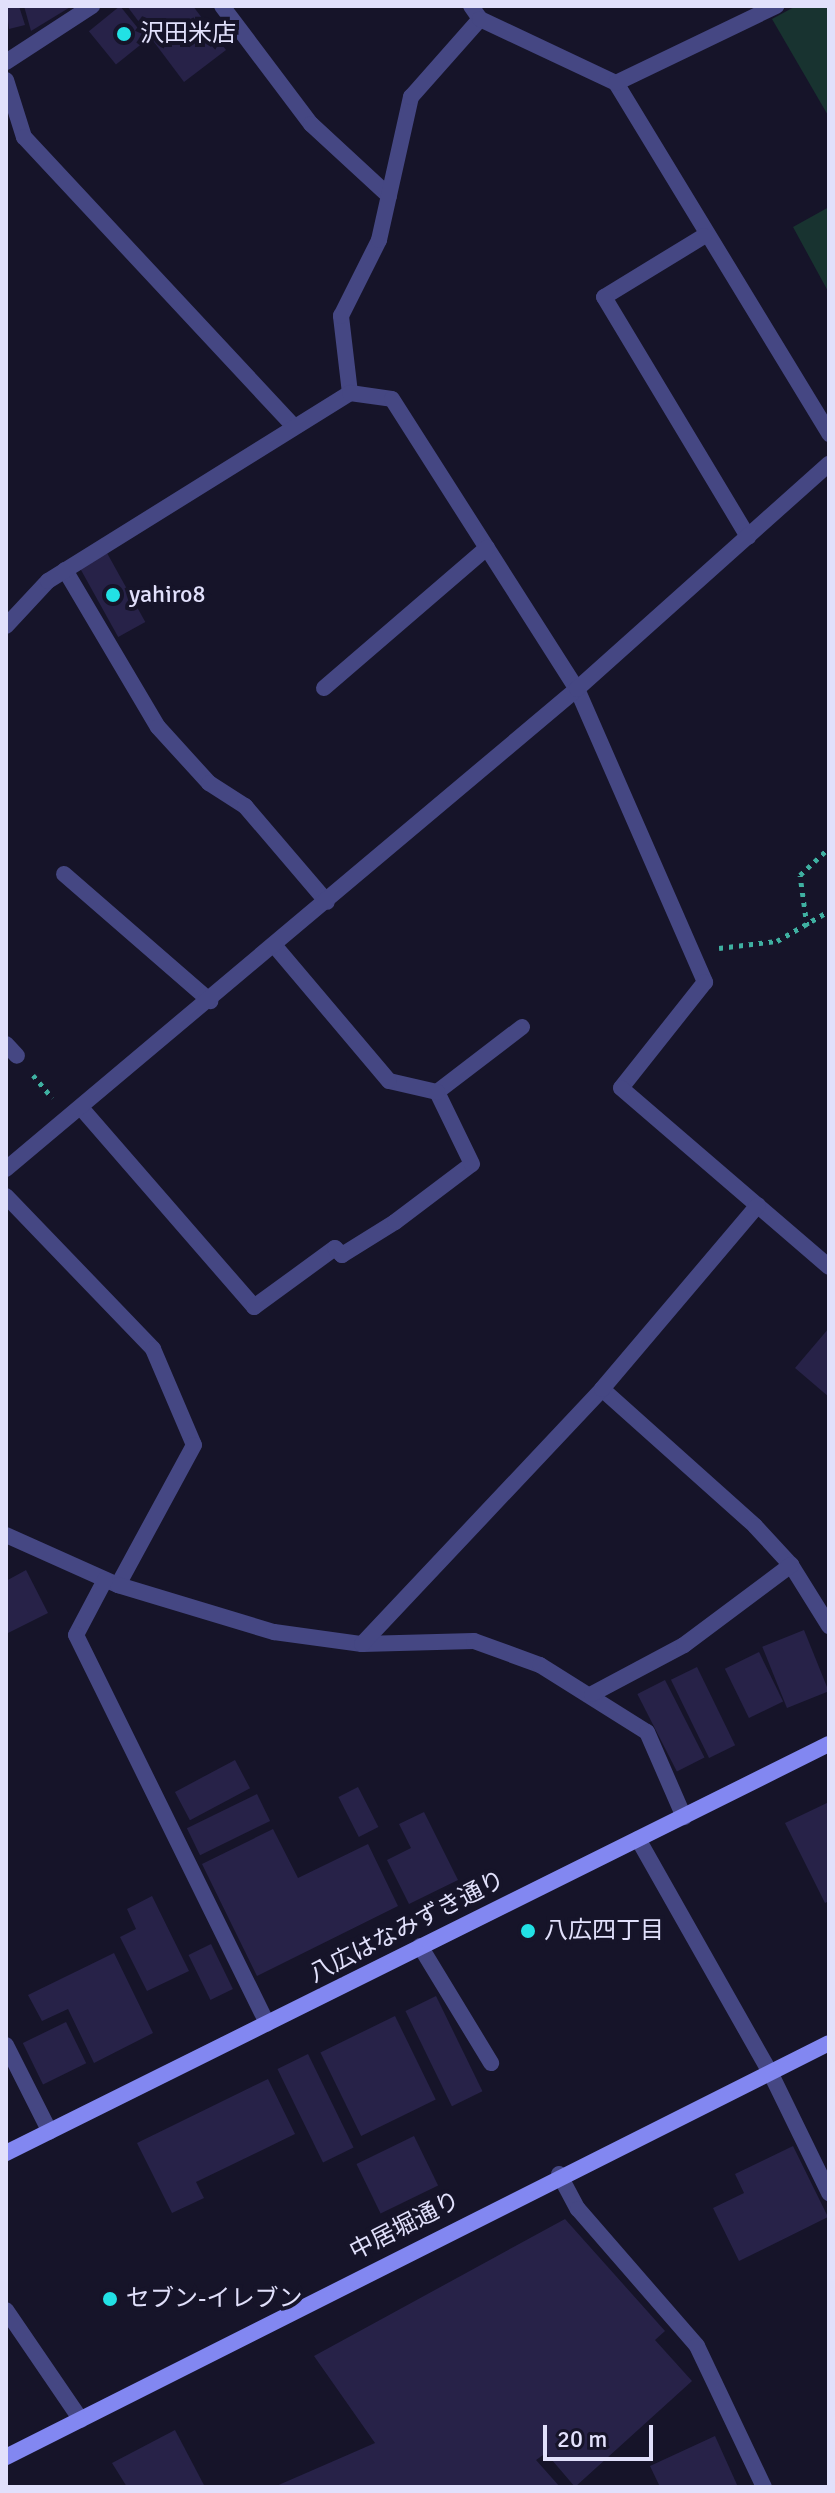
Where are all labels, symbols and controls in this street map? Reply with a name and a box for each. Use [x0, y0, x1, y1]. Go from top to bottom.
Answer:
place label: 沢田米店 [140, 20, 236, 48]
marker: 沢田米店 [115, 25, 133, 43]
place label: yahiro8 [129, 581, 205, 609]
marker: yahiro8 [104, 586, 122, 604]
street label: 八広はなみずき通り [304, 1865, 510, 1989]
place label: 八広四丁目 [544, 1917, 664, 1945]
marker: 八広四丁目 [519, 1922, 537, 1940]
street label: 中居堀通り [345, 2186, 465, 2266]
place label: セブン-イレブン [126, 2285, 302, 2313]
marker: セブン-イレブン [101, 2290, 119, 2308]
scale bar [547, 2409, 657, 2459]
text: 20 m [557, 2424, 607, 2454]

